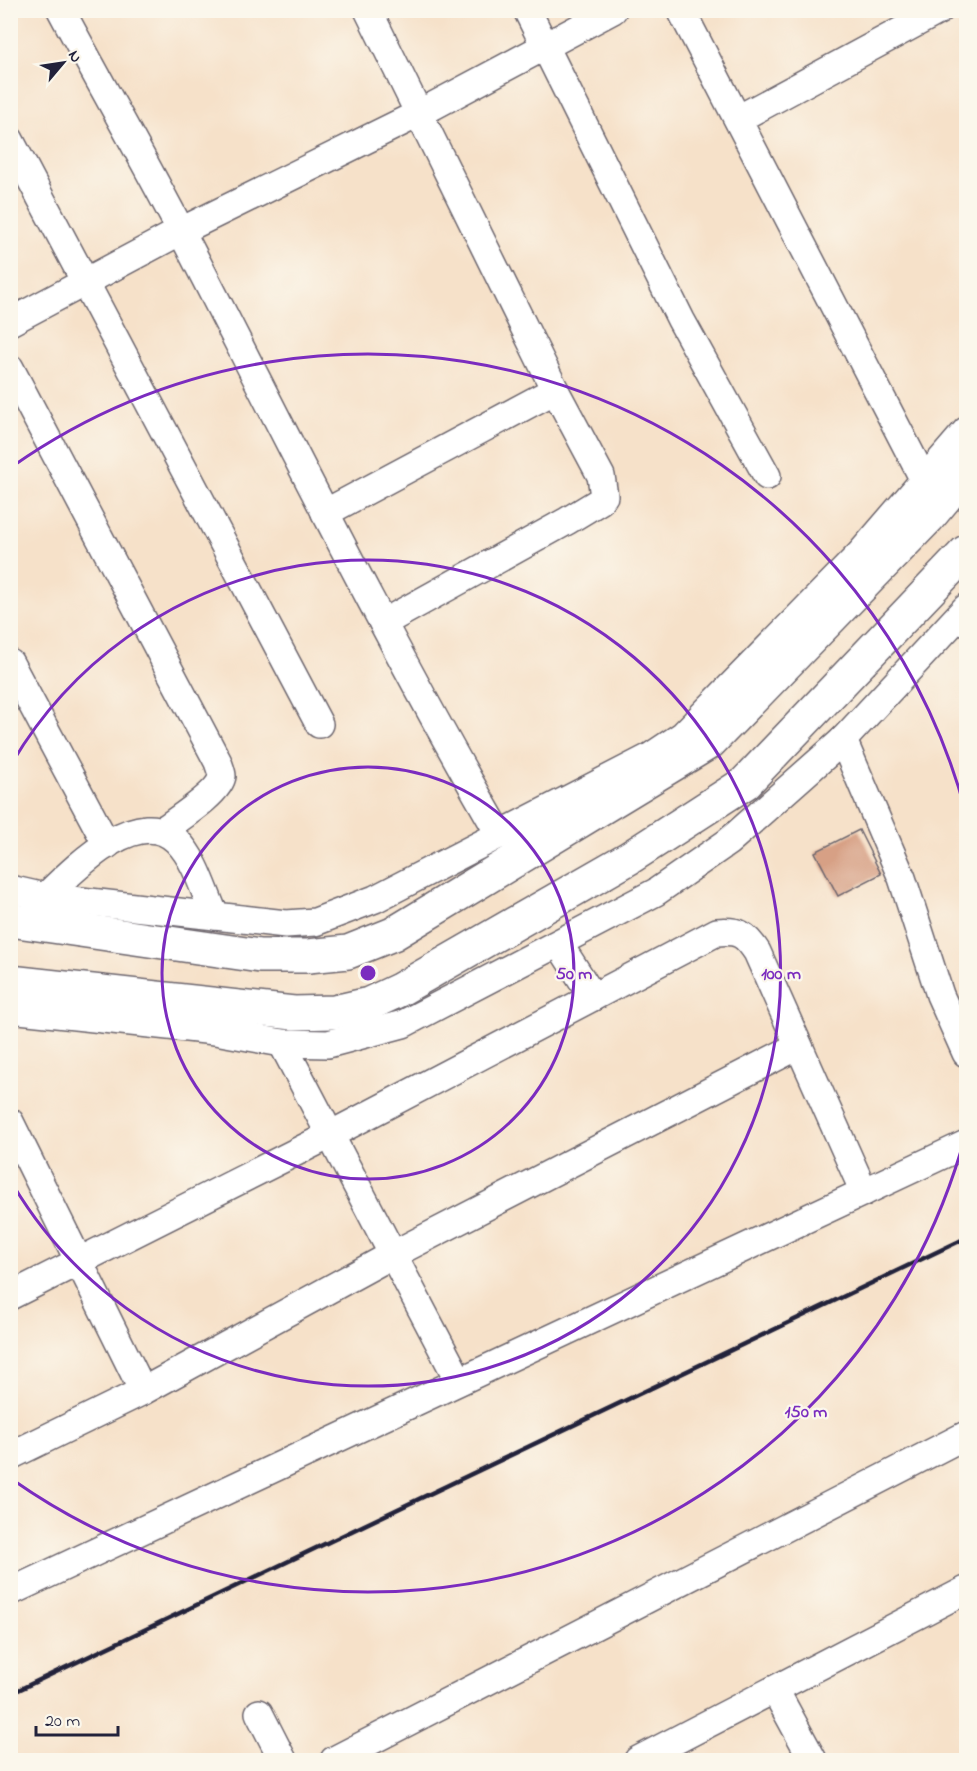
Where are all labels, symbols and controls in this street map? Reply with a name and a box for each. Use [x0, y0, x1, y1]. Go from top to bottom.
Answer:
north arrow [33, 33, 93, 93]
text: N [61, 46, 88, 67]
text: 50 m [556, 962, 592, 988]
text: 100 m [761, 962, 801, 988]
centre of rings [358, 963, 378, 983]
text: 150 m [785, 1400, 827, 1426]
scale bar [36, 1699, 118, 1737]
text: 20 m [45, 1709, 80, 1735]

